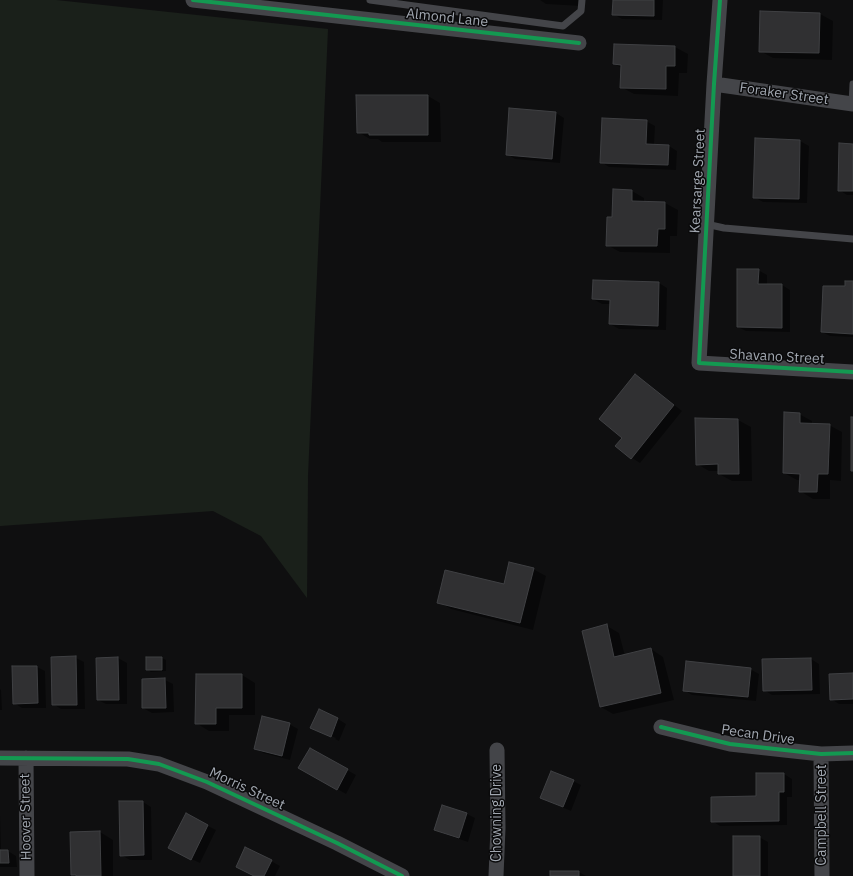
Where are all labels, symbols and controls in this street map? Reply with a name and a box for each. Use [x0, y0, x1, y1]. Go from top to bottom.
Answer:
street label: Almond Lane [405, 5, 489, 31]
street label: Foraker Street [738, 79, 830, 109]
street label: Kearsarge Street [687, 128, 709, 234]
street label: Shavano Street [729, 346, 825, 368]
street label: Pecan Drive [720, 722, 796, 748]
street label: Morris Street [207, 764, 287, 814]
street label: Chowning Drive [489, 764, 505, 862]
street label: Campbell Street [814, 764, 830, 866]
street label: Hoover Street [17, 773, 35, 861]

